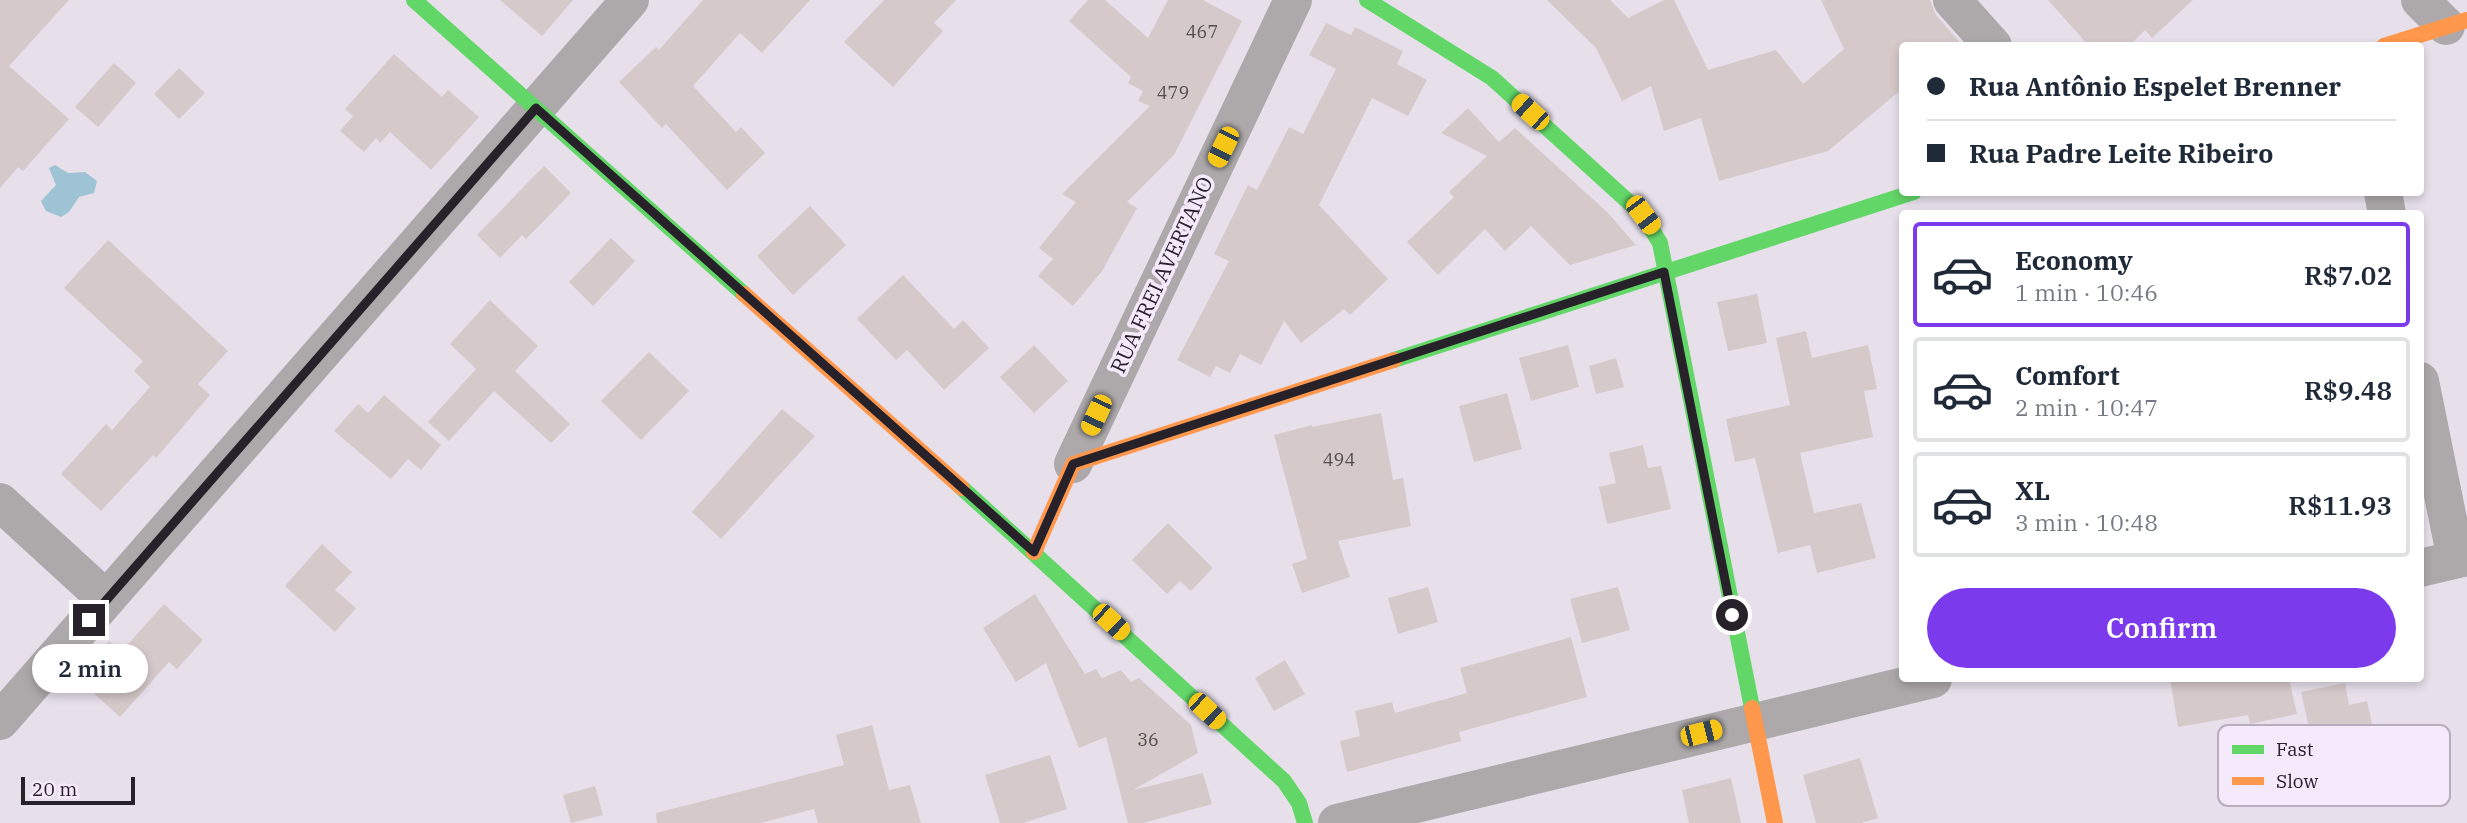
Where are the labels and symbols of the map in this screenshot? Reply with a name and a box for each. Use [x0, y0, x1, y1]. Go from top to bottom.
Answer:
house number: 467 [1186, 20, 1218, 43]
house number: 479 [1157, 81, 1189, 104]
car [1508, 90, 1553, 134]
car [1205, 124, 1242, 170]
street label: RUA FREI AVERTANO [1103, 172, 1219, 377]
car [1622, 192, 1665, 238]
car [1078, 392, 1115, 438]
house number: 494 [1323, 448, 1355, 471]
route start [1716, 599, 1748, 631]
car [1089, 600, 1134, 644]
route end [73, 604, 105, 636]
callout: 2 min [31, 644, 147, 694]
car [1185, 689, 1230, 733]
car [1679, 718, 1724, 748]
legend [2218, 725, 2450, 806]
house number: 36 [1137, 728, 1159, 751]
text: Fast [2276, 737, 2314, 761]
text: Slow [2276, 769, 2318, 793]
scale bar [21, 774, 135, 806]

